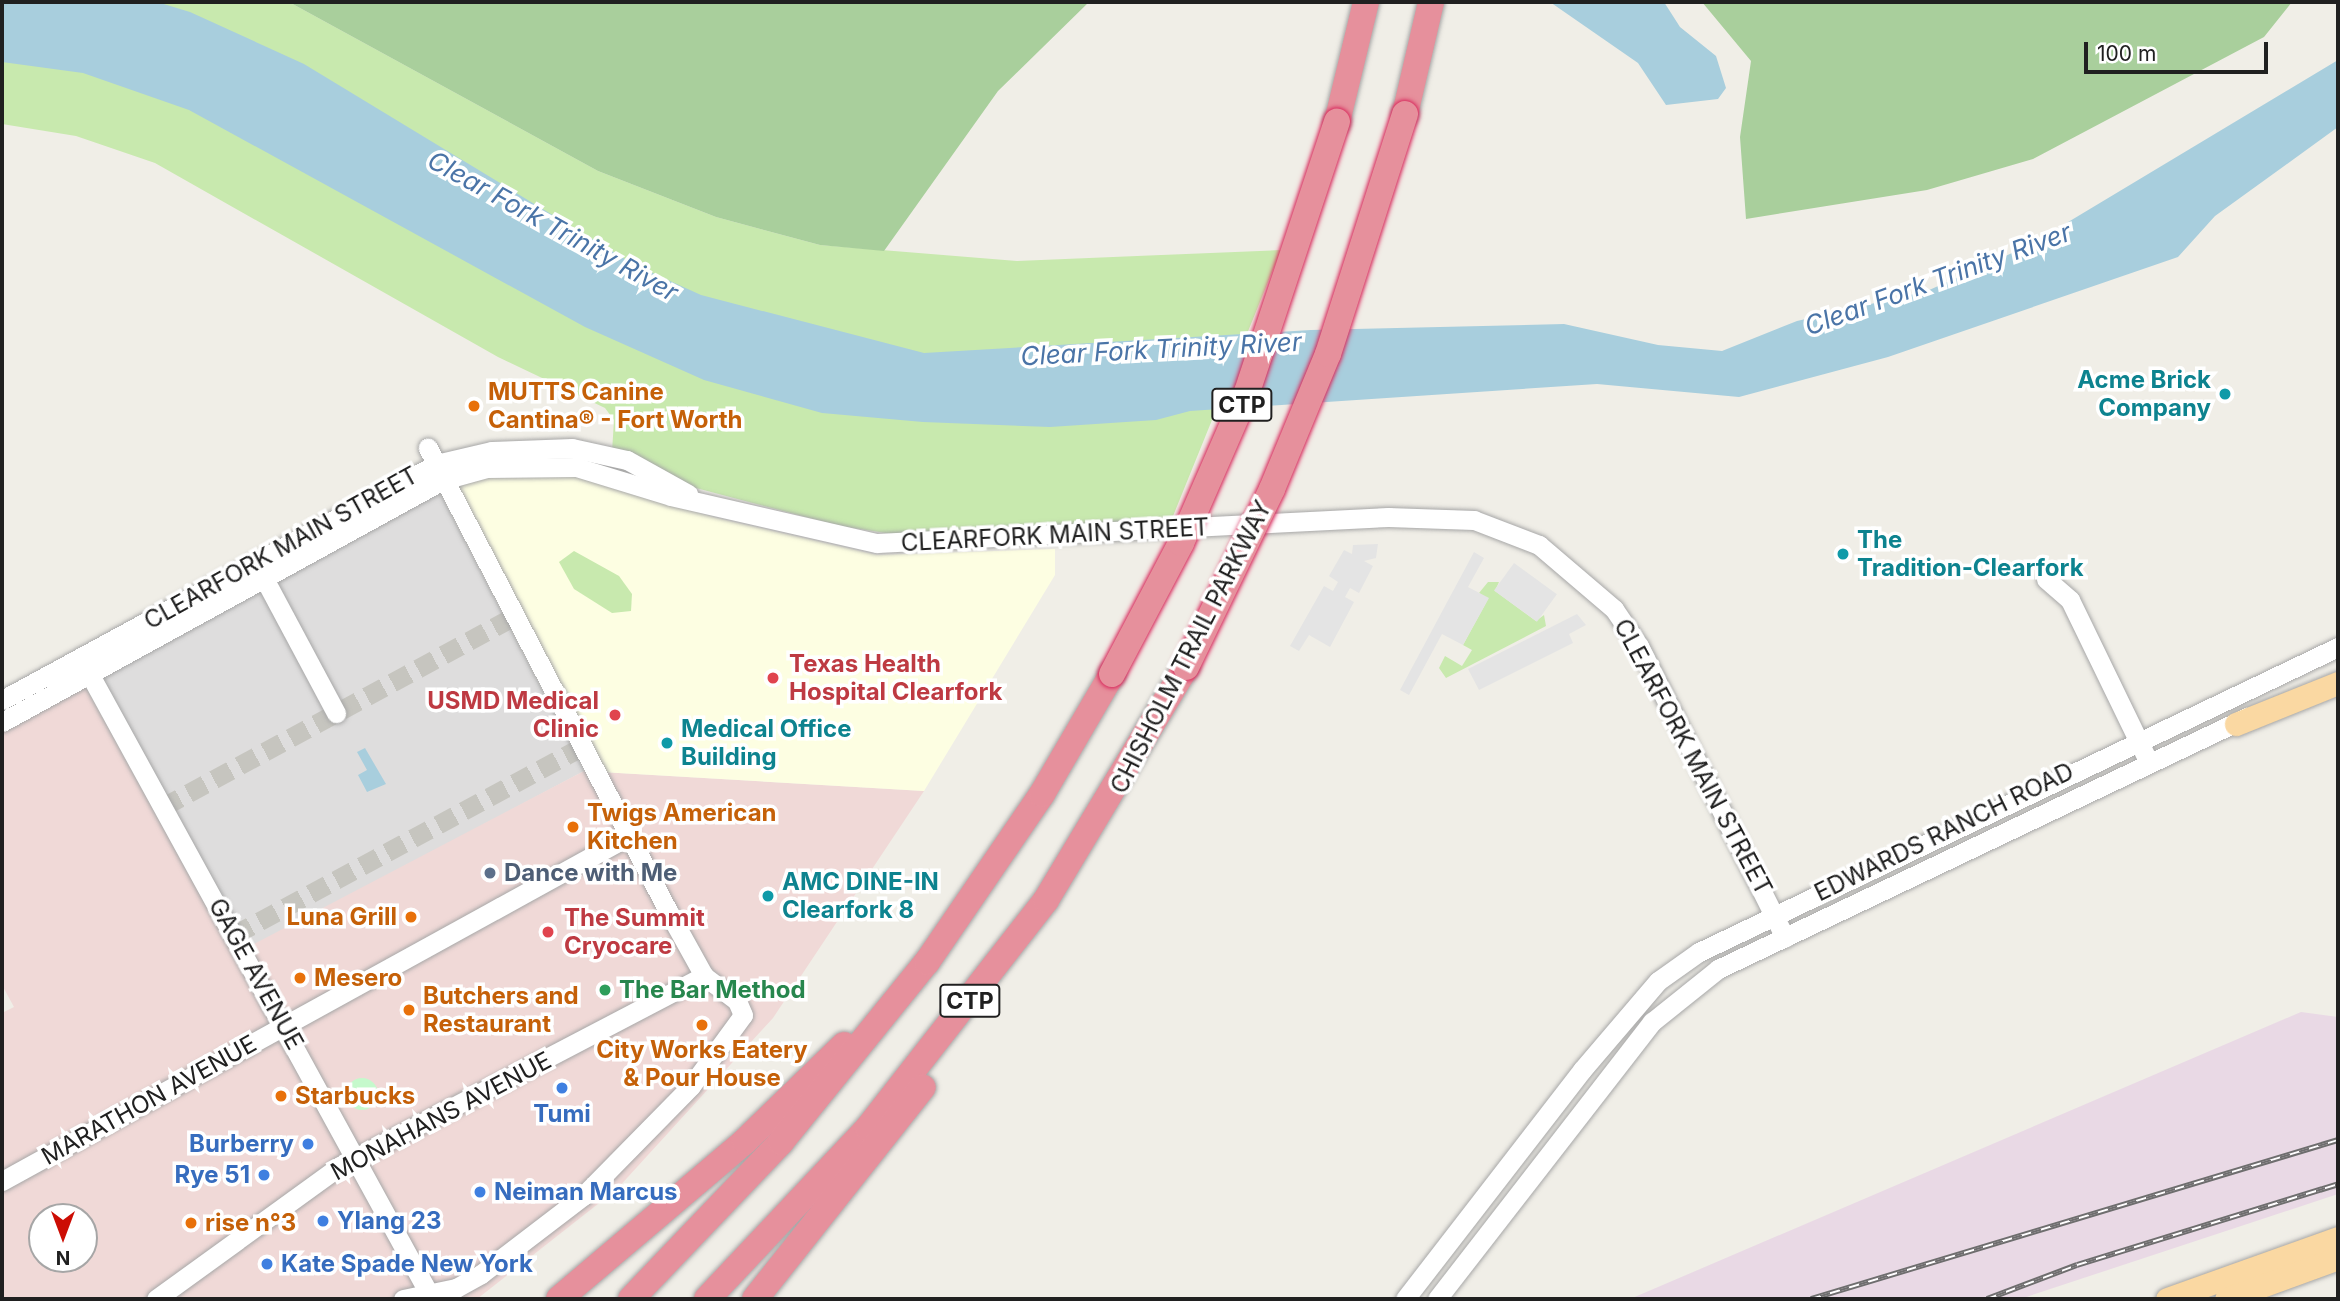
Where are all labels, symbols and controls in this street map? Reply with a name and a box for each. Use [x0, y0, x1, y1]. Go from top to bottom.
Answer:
scale bar [2088, 28, 2272, 72]
text: 100 m [2097, 41, 2156, 66]
water label: Clear Fork Trinity River [422, 144, 684, 308]
water label: Clear Fork Trinity River [1800, 216, 2076, 342]
water label: Clear Fork Trinity River [1020, 326, 1302, 372]
place label: Acme Brick Company [2077, 366, 2211, 422]
place label: MUTTS Canine Cantina® - Fort Worth [488, 378, 742, 434]
road number: CTP [1210, 386, 1274, 424]
marker: Acme Brick Company [2217, 386, 2233, 402]
marker: MUTTS Canine Cantina® - Fort Worth [466, 398, 482, 414]
street label: CLEARFORK MAIN STREET [139, 461, 423, 635]
street label: CHISHOLM TRAIL PARKWAY [1104, 496, 1278, 798]
street label: CLEARFORK MAIN STREET [900, 513, 1210, 557]
place label: The Tradition-Clearfork [1857, 526, 2084, 582]
marker: The Tradition-Clearfork [1835, 546, 1851, 562]
street label: CLEARFORK MAIN STREET [1608, 614, 1778, 900]
place label: Texas Health Hospital Clearfork [789, 650, 1003, 706]
marker: Texas Health Hospital Clearfork [763, 668, 783, 688]
place label: USMD Medical Clinic [427, 687, 599, 743]
marker: USMD Medical Clinic [605, 705, 625, 725]
place label: Medical Office Building [681, 715, 851, 771]
marker: Medical Office Building [659, 735, 675, 751]
street label: EDWARDS RANCH ROAD [1810, 757, 2078, 907]
place label: Twigs American Kitchen [587, 799, 777, 855]
marker: Twigs American Kitchen [565, 819, 581, 835]
place label: Dance with Me [504, 859, 677, 887]
marker: Dance with Me [482, 865, 498, 881]
place label: AMC DINE-IN Clearfork 8 [782, 868, 939, 924]
marker: AMC DINE-IN Clearfork 8 [760, 888, 776, 904]
street label: GAGE AVENUE [203, 893, 309, 1055]
place label: Luna Grill [286, 903, 397, 931]
place label: The Summit Cryocare [564, 904, 705, 960]
marker: Luna Grill [403, 909, 419, 925]
marker: The Summit Cryocare [538, 922, 558, 942]
place label: Mesero [314, 964, 402, 992]
marker: Mesero [292, 970, 308, 986]
place label: The Bar Method [619, 976, 806, 1004]
place label: Butchers and Restaurant [423, 982, 579, 1038]
marker: The Bar Method [597, 982, 613, 998]
road number: CTP [939, 982, 1002, 1020]
marker: Butchers and Restaurant [401, 1002, 417, 1018]
marker: City Works Eatery & Pour House [694, 1017, 710, 1033]
street label: MARATHON AVENUE [37, 1029, 261, 1171]
place label: City Works Eatery & Pour House [596, 1036, 808, 1092]
street label: MONAHANS AVENUE [326, 1046, 556, 1186]
marker: Tumi [554, 1080, 570, 1096]
place label: Starbucks [295, 1082, 415, 1110]
marker: Starbucks [273, 1088, 289, 1104]
place label: Tumi [533, 1100, 591, 1128]
place label: Burberry [189, 1130, 294, 1158]
marker: Burberry [300, 1136, 316, 1152]
place label: Rye 51 [175, 1161, 250, 1189]
marker: Rye 51 [256, 1167, 272, 1183]
place label: Neiman Marcus [494, 1178, 678, 1206]
marker: Neiman Marcus [472, 1184, 488, 1200]
north arrow [28, 1203, 98, 1273]
place label: Ylang 23 [337, 1207, 441, 1235]
place label: rise n°3 [205, 1209, 296, 1237]
marker: Ylang 23 [315, 1213, 331, 1229]
marker: rise n°3 [183, 1215, 199, 1231]
text: N [56, 1246, 70, 1269]
place label: Kate Spade New York [281, 1250, 533, 1278]
marker: Kate Spade New York [259, 1256, 275, 1272]

